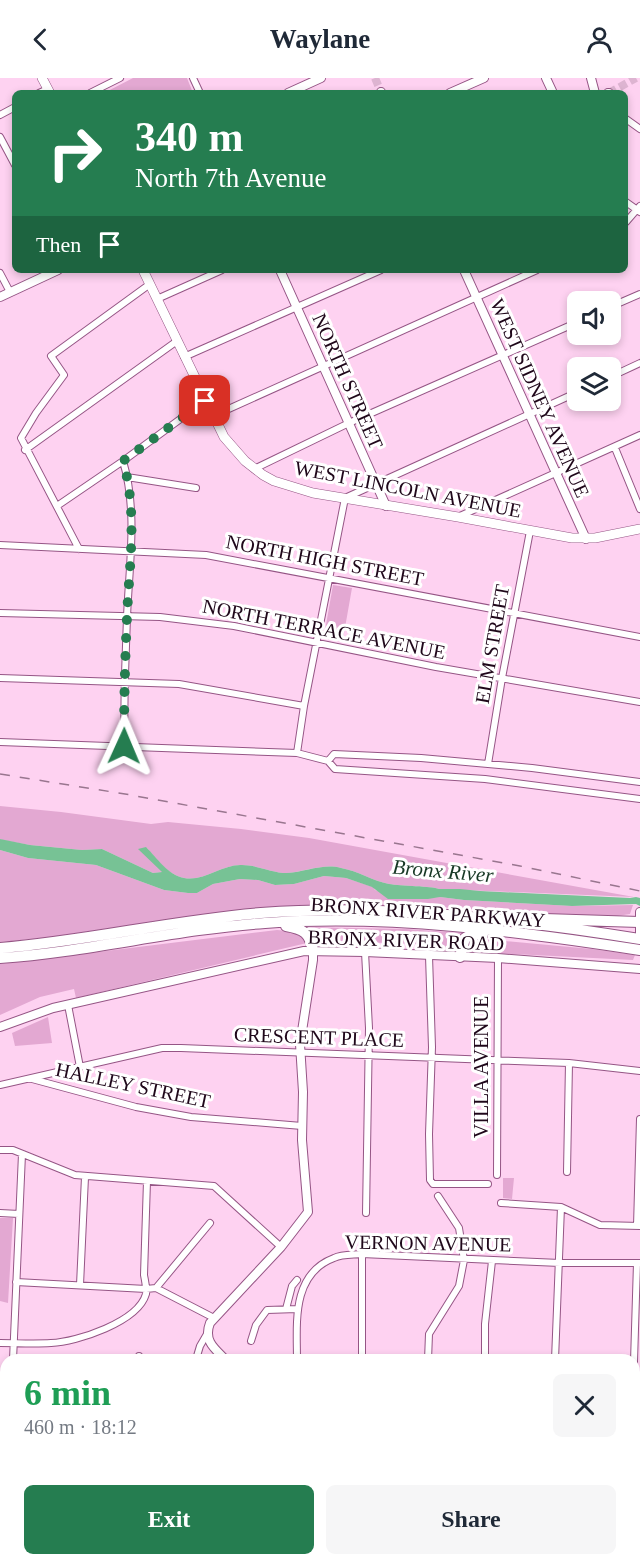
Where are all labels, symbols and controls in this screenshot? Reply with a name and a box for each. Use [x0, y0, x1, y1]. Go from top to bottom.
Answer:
icon: back [24, 23, 57, 56]
icon: person [583, 23, 616, 56]
text: Waylane [270, 24, 370, 54]
icon: right [36, 114, 114, 192]
text: 340 m [135, 114, 244, 160]
text: North 7th Avenue [135, 163, 326, 193]
icon: arrive [93, 228, 126, 261]
text: Then [36, 232, 81, 257]
map controls [567, 291, 621, 411]
button: sound [567, 291, 621, 345]
street label: WEST SIDNEY AVENUE [486, 295, 594, 501]
street label: NORTH STREET [308, 310, 388, 452]
button: layers [567, 357, 621, 411]
pin [179, 375, 230, 426]
icon: arrive [188, 384, 221, 417]
street label: WEST LINCOLN AVENUE [293, 456, 523, 522]
street label: NORTH HIGH STREET [224, 530, 426, 590]
street label: ELM STREET [471, 583, 513, 705]
street label: NORTH TERRACE AVENUE [201, 595, 447, 663]
position arrow [92, 714, 156, 778]
water label: Bronx River [392, 855, 495, 887]
street label: BRONX RIVER PARKWAY [310, 893, 546, 931]
street label: BRONX RIVER ROAD [307, 926, 505, 954]
street label: VILLA AVENUE [470, 996, 492, 1138]
street label: CRESCENT PLACE [234, 1023, 404, 1051]
street label: HALLEY STREET [54, 1058, 212, 1112]
street label: VERNON AVENUE [344, 1231, 512, 1255]
text: 6 min [24, 1373, 111, 1413]
button: close [553, 1374, 616, 1437]
text: 460 m · 18:12 [24, 1416, 137, 1438]
button: Exit [24, 1485, 314, 1554]
button: Share [326, 1485, 616, 1554]

